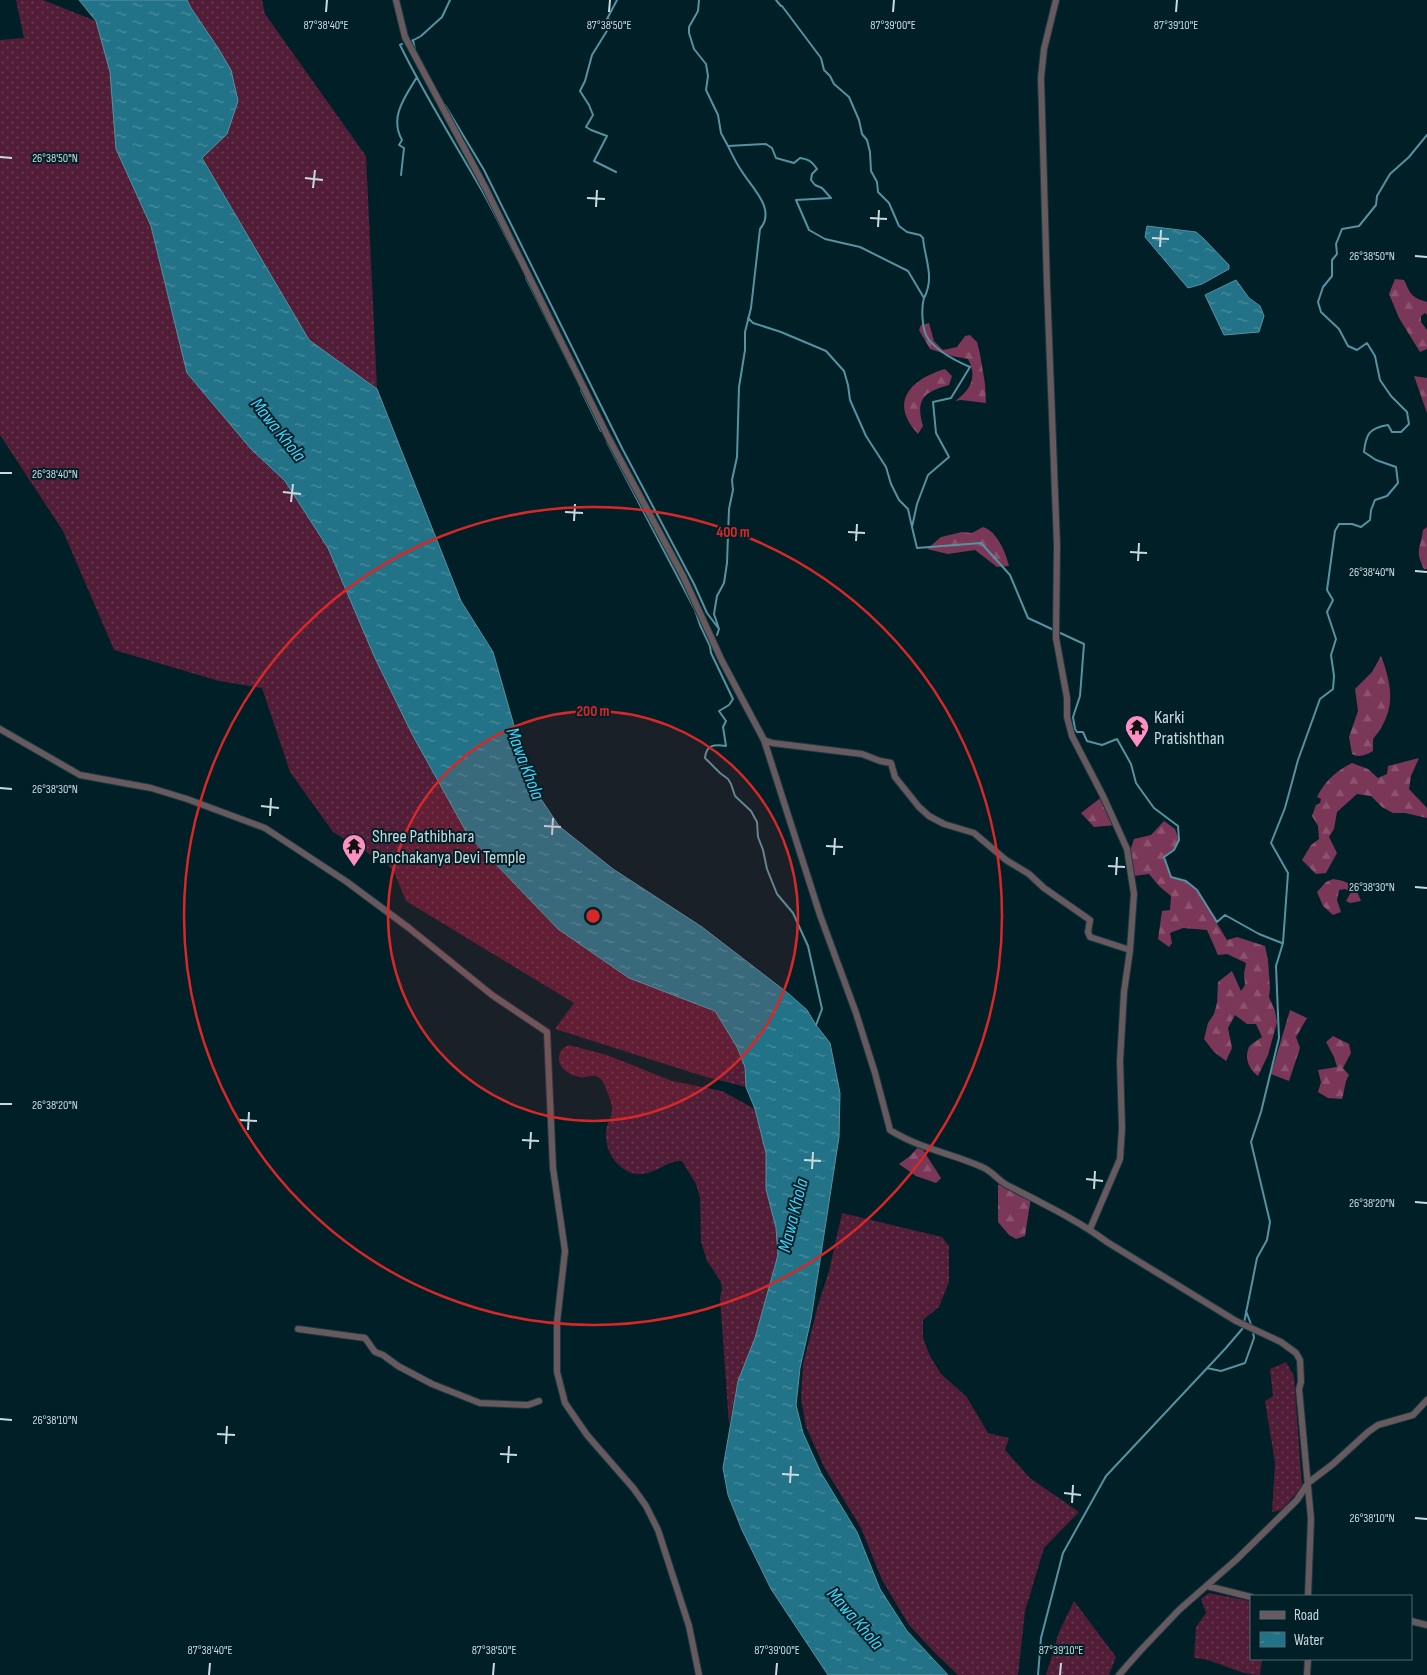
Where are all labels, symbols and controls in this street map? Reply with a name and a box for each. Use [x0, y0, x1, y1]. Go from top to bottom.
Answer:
text: 87°38'40"E [304, 18, 349, 33]
text: 87°38'50"E [587, 18, 631, 33]
text: 87°39'00"E [870, 18, 916, 33]
text: 87°39'10"E [1154, 18, 1198, 33]
text: 26°38'50"N [32, 151, 78, 166]
text: 26°38'50"N [1349, 249, 1395, 264]
water label: Mawa Khola [245, 393, 311, 467]
text: 26°38'40"N [32, 467, 78, 482]
text: 400 m [716, 523, 750, 542]
text: 26°38'40"N [1349, 565, 1395, 580]
text: 200 m [576, 702, 610, 721]
place label: Karki Pratishthan [1154, 707, 1224, 749]
temple icon: Karki Pratishthan [1124, 714, 1150, 748]
water label: Mawa Khola [500, 724, 549, 803]
text: 26°38'30"N [32, 782, 78, 797]
place label: Shree Pathibhara Panchakanya Devi Temple [372, 826, 526, 868]
temple icon: Shree Pathibhara Panchakanya Devi Temple [341, 833, 367, 867]
text: 26°38'30"N [1349, 880, 1395, 895]
centre of rings [584, 907, 602, 925]
text: 26°38'20"N [32, 1098, 78, 1113]
water label: Mawa Khola [773, 1176, 814, 1255]
text: 26°38'20"N [1349, 1196, 1395, 1211]
text: 26°38'10"N [32, 1413, 78, 1428]
text: 26°38'10"N [1349, 1511, 1395, 1526]
water label: Mawa Khola [822, 1583, 888, 1655]
legend [1250, 1595, 1412, 1660]
text: Road [1294, 1606, 1319, 1625]
text: Water [1294, 1631, 1325, 1650]
text: 87°38'40"E [188, 1643, 233, 1658]
text: 87°38'50"E [472, 1643, 516, 1658]
text: 87°39'00"E [754, 1643, 800, 1658]
text: 87°39'10"E [1039, 1643, 1083, 1658]

